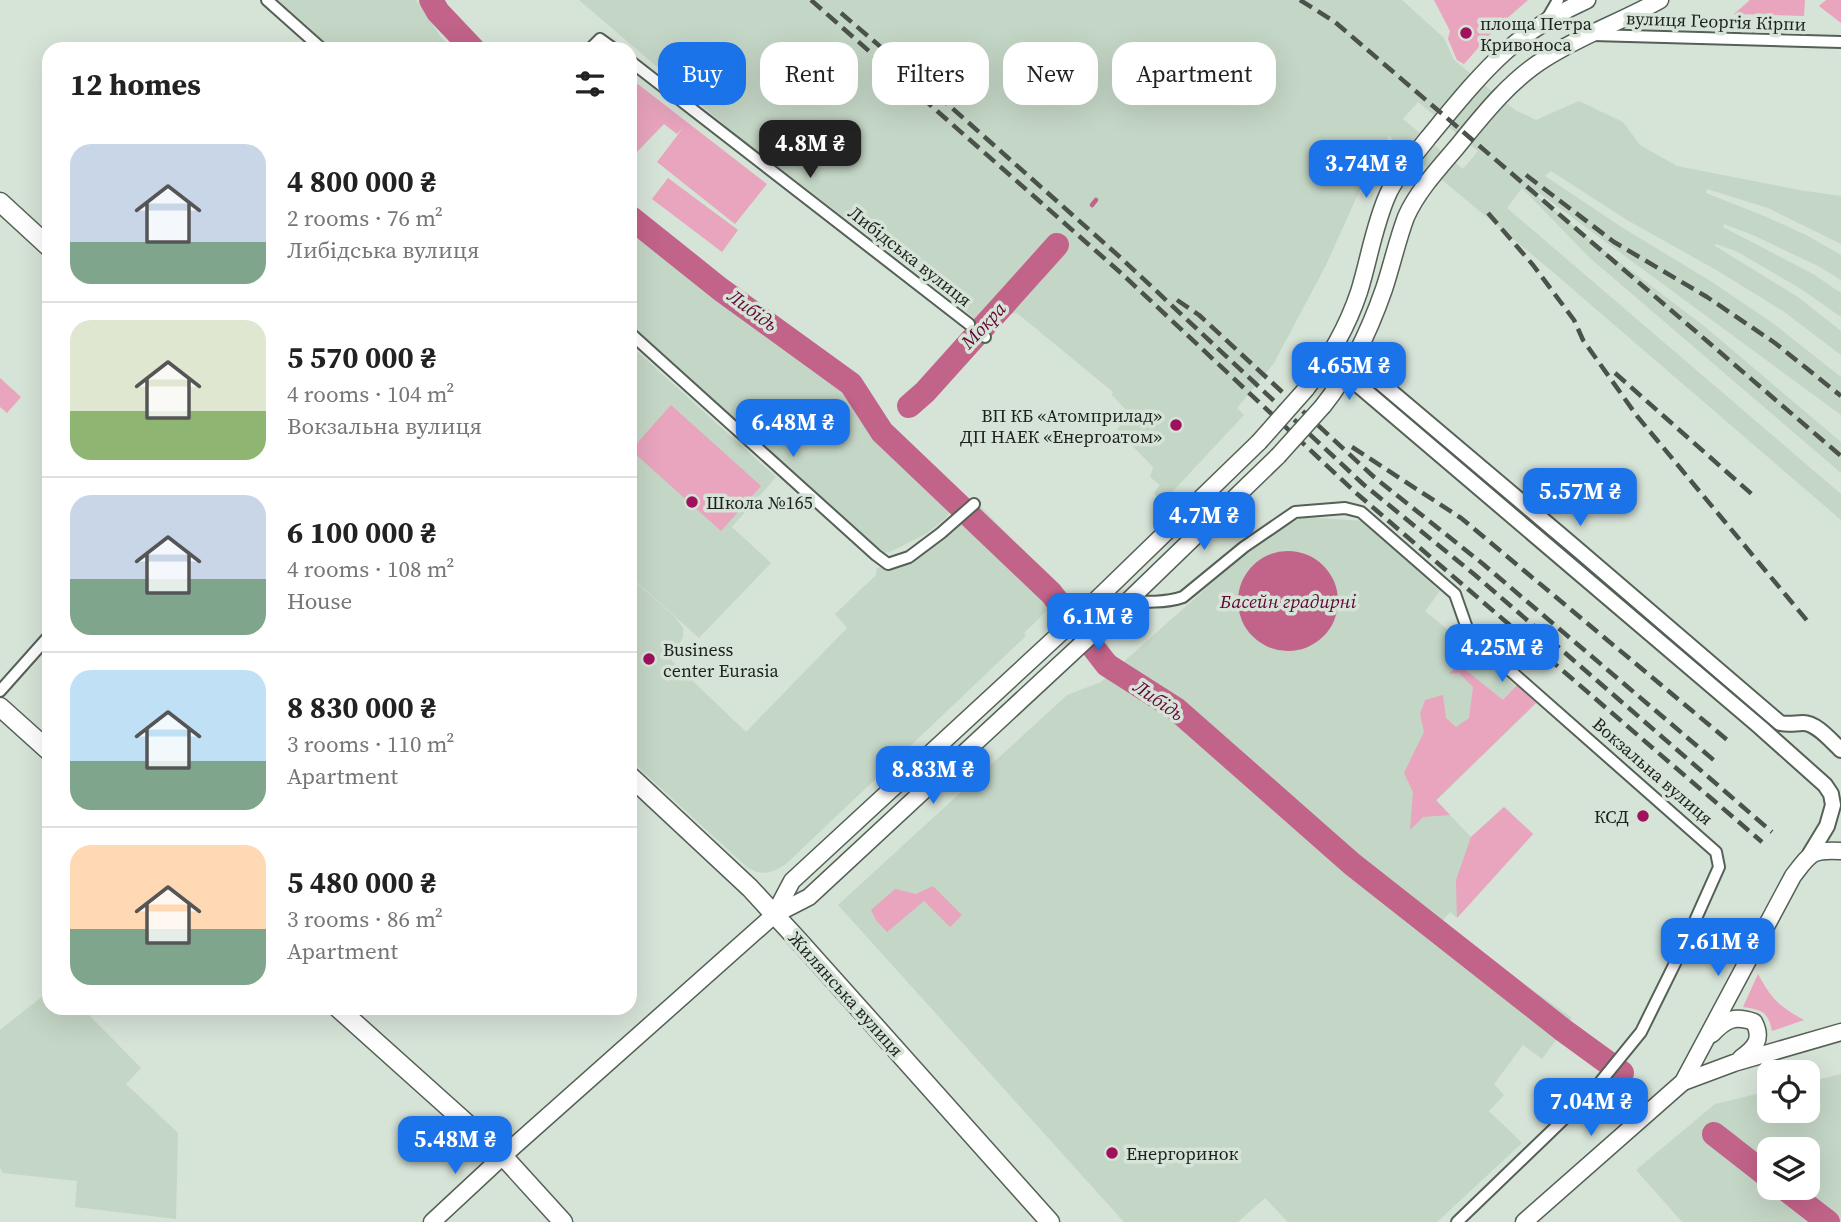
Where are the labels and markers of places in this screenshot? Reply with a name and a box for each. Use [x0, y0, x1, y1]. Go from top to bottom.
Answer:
place label: площа Петра Кривоноса [1480, 11, 1593, 57]
marker: площа Петра Кривоноса [1458, 25, 1474, 41]
pin: 4.8M ₴ [753, 120, 867, 180]
pin: 3.74M ₴ [1301, 140, 1431, 200]
pin: 4.65M ₴ [1284, 342, 1414, 402]
pin: 6.48M ₴ [728, 400, 858, 459]
place label: ВП КБ «Атомприлад» ДП НАЕК «Енергоатом» [960, 403, 1162, 449]
marker: ВП КБ «Атомприлад» ДП НАЕК «Енергоатом» [1168, 417, 1184, 433]
pin: 5.57M ₴ [1515, 468, 1645, 528]
place label: Школа №165 [706, 490, 813, 515]
pin: 4.7M ₴ [1147, 492, 1261, 552]
marker: Школа №165 [684, 494, 700, 510]
pin: 6.1M ₴ [1041, 594, 1155, 653]
pin: 4.25M ₴ [1437, 624, 1567, 684]
place label: Business center Eurasia [663, 637, 780, 683]
marker: Business center Eurasia [641, 651, 657, 667]
pin: 8.83M ₴ [868, 746, 998, 806]
place label: КСД [1594, 804, 1629, 829]
marker: КСД [1635, 808, 1651, 824]
pin: 7.61M ₴ [1653, 918, 1783, 978]
pin: 7.04M ₴ [1526, 1078, 1656, 1138]
pin: 5.48M ₴ [390, 1116, 520, 1176]
place label: Енергоринок [1126, 1141, 1239, 1166]
marker: Енергоринок [1104, 1145, 1120, 1161]

